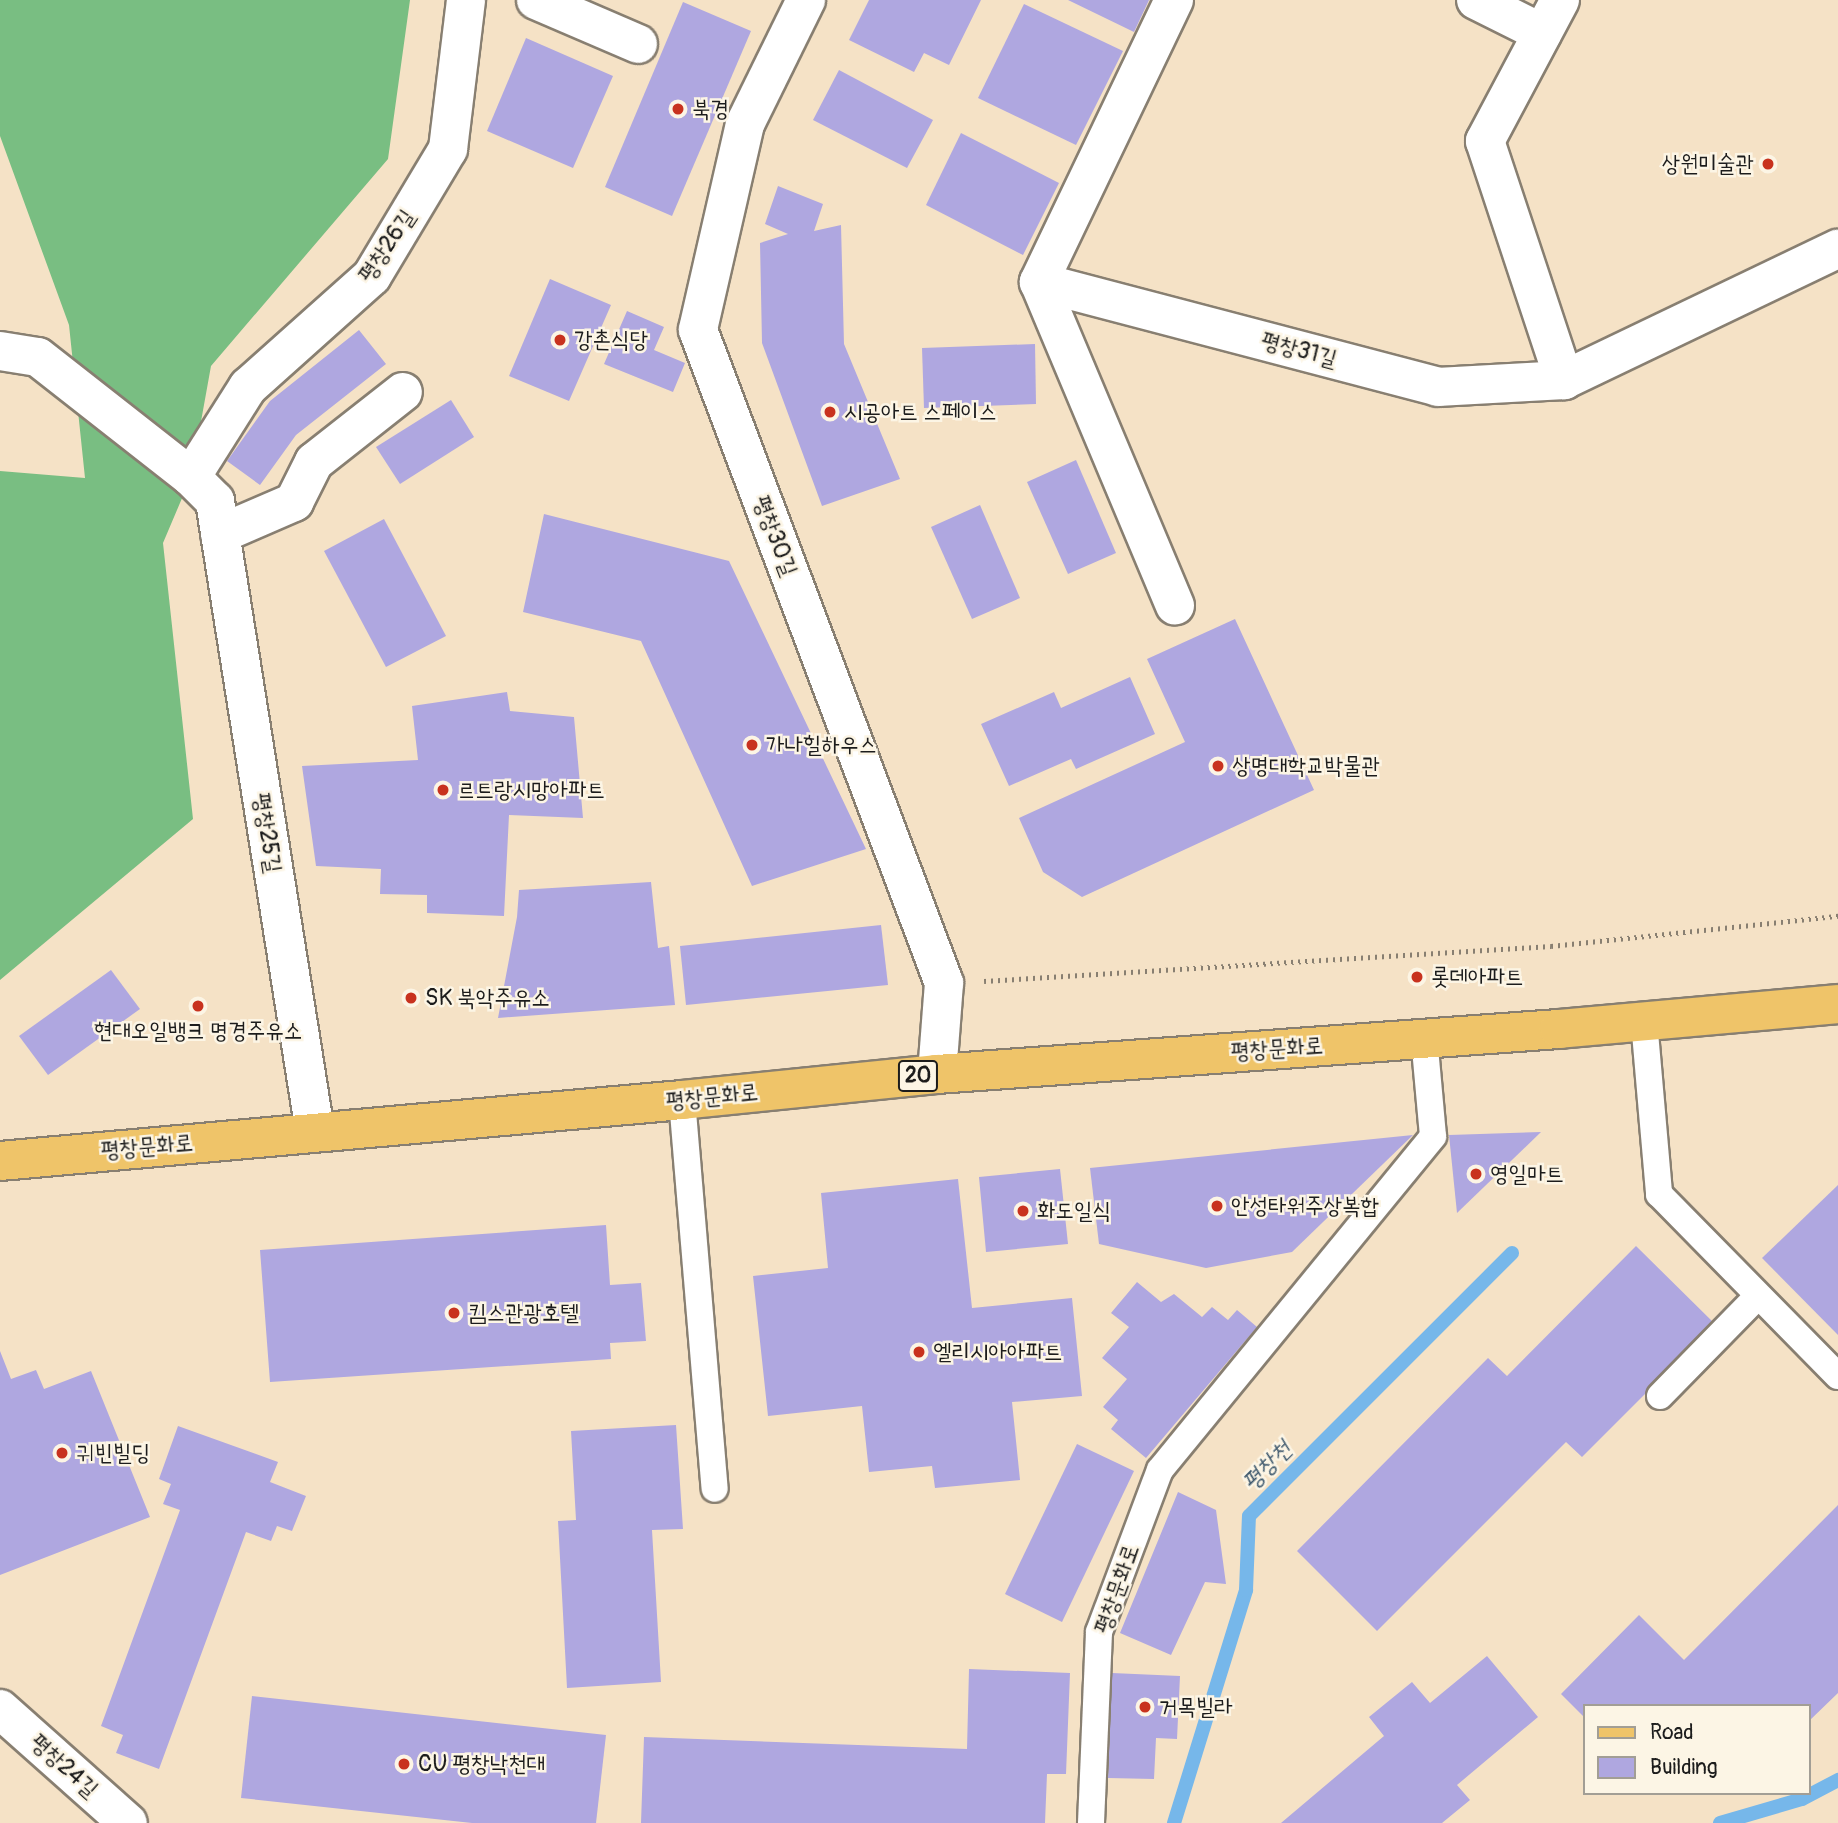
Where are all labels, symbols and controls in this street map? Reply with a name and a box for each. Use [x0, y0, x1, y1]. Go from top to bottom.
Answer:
place label: 북경 [692, 95, 729, 123]
marker: 북경 [670, 101, 686, 117]
place label: 상원미술관 [1661, 150, 1754, 178]
marker: 상원미술관 [1760, 156, 1776, 172]
street label: 평창26길 [353, 204, 421, 288]
place label: 강촌식당 [574, 326, 648, 354]
street label: 평창31길 [1258, 327, 1340, 373]
marker: 강촌식당 [552, 332, 568, 348]
place label: 시공아트 스페이스 [844, 398, 997, 426]
marker: 시공아트 스페이스 [822, 404, 838, 420]
street label: 평창30길 [747, 492, 803, 580]
place label: 가나힐하우스 [766, 731, 877, 759]
marker: 가나힐하우스 [744, 737, 760, 753]
place label: 상명대학교박물관 [1232, 752, 1380, 780]
marker: 상명대학교박물관 [1210, 758, 1226, 774]
place label: 르트랑시망아파트 [457, 776, 605, 804]
marker: 르트랑시망아파트 [435, 782, 451, 798]
street label: 평창25길 [247, 791, 287, 875]
place label: 롯데아파트 [1431, 963, 1524, 991]
marker: 롯데아파트 [1409, 969, 1425, 985]
place label: SK 북악주유소 [425, 984, 550, 1012]
marker: SK 북악주유소 [403, 990, 419, 1006]
marker: 현대오일뱅크 명경주유소 [190, 998, 206, 1014]
place label: 현대오일뱅크 명경주유소 [94, 1017, 302, 1045]
street label: 평창문화로 [1230, 1032, 1324, 1066]
road number: 20 [897, 1058, 939, 1094]
street label: 평창문화로 [665, 1078, 759, 1116]
street label: 평창문화로 [100, 1129, 194, 1165]
place label: 영일마트 [1490, 1160, 1564, 1188]
marker: 영일마트 [1468, 1166, 1484, 1182]
place label: 안성타워주상복합 [1231, 1192, 1379, 1220]
place label: 화도일식 [1037, 1197, 1111, 1225]
marker: 안성타워주상복합 [1209, 1198, 1225, 1214]
marker: 화도일식 [1015, 1203, 1031, 1219]
place label: 킴스관광호텔 [468, 1299, 579, 1327]
marker: 킴스관광호텔 [446, 1305, 462, 1321]
place label: 엘리시아아파트 [933, 1338, 1063, 1366]
marker: 엘리시아아파트 [911, 1344, 927, 1360]
water label: 평창천 [1236, 1435, 1298, 1497]
place label: 귀빈빌딩 [76, 1439, 150, 1467]
marker: 귀빈빌딩 [54, 1445, 70, 1461]
street label: 평창문화로 [1089, 1541, 1145, 1637]
place label: 거목빌라 [1159, 1693, 1233, 1721]
marker: 거목빌라 [1137, 1699, 1153, 1715]
legend [1582, 1704, 1810, 1795]
text: Road [1650, 1719, 1694, 1746]
street label: 평창24길 [24, 1728, 104, 1804]
place label: CU 평창낙천대 [418, 1750, 545, 1778]
text: Building [1650, 1754, 1717, 1781]
marker: CU 평창낙천대 [396, 1756, 412, 1772]

